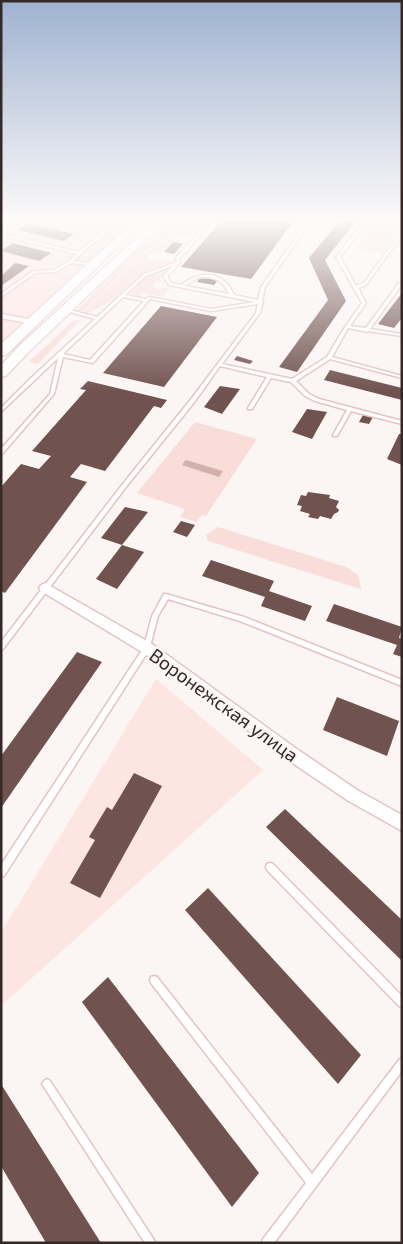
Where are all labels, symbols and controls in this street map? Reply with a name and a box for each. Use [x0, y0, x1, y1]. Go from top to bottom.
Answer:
street label: Воронежская улица [145, 643, 303, 767]

